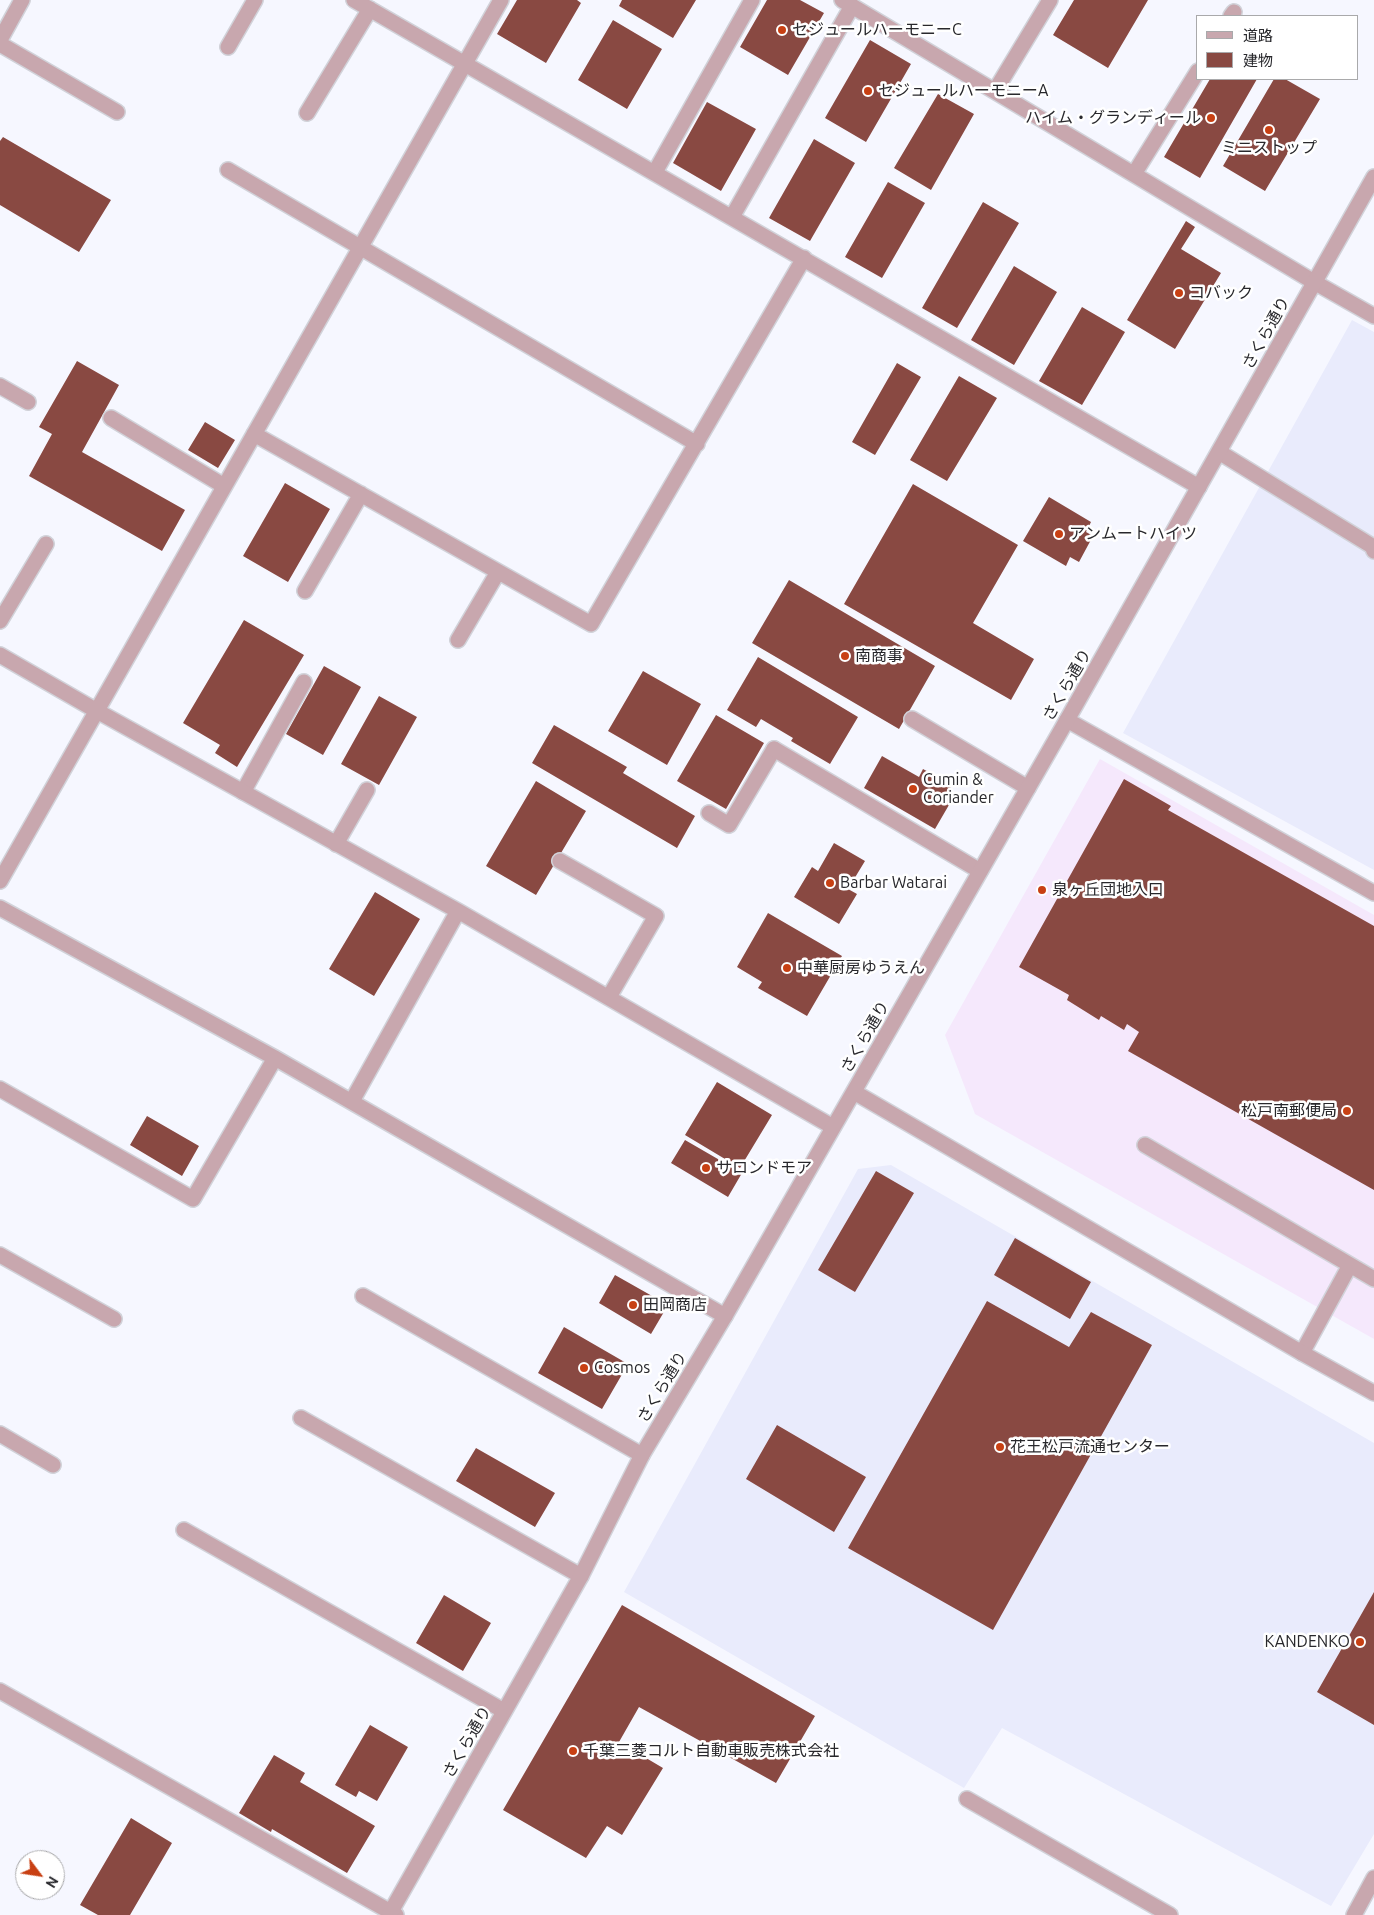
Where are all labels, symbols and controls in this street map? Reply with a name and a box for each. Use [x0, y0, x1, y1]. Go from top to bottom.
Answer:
legend [1196, 15, 1359, 80]
place label: セジュールハーモニーC [792, 20, 962, 40]
marker: セジュールハーモニーC [776, 24, 788, 36]
text: 道路 [1243, 27, 1273, 44]
text: 建物 [1243, 52, 1273, 69]
place label: セジュールハーモニーA [878, 81, 1048, 101]
marker: セジュールハーモニーA [862, 85, 874, 97]
place label: ハイム・グランディール [1025, 108, 1201, 128]
marker: ハイム・グランディール [1205, 112, 1217, 124]
marker: ミニストップ [1263, 124, 1275, 136]
place label: ミニストップ [1221, 138, 1317, 158]
place label: コバック [1189, 283, 1253, 303]
marker: コバック [1173, 287, 1185, 299]
street label: さくら通り [1238, 293, 1294, 373]
place label: アンムートハイツ [1069, 524, 1197, 544]
marker: アンムートハイツ [1053, 528, 1065, 540]
place label: 南商事 [855, 646, 903, 666]
street label: さくら通り [1039, 646, 1095, 724]
marker: 南商事 [839, 650, 851, 662]
place label: Cumin & Coriander [923, 770, 994, 808]
marker: Cumin & Coriander [907, 783, 919, 795]
place label: Barbar Watarai [840, 873, 947, 893]
marker: Barbar Watarai [824, 877, 836, 889]
place label: 泉ヶ丘団地入口 [1052, 880, 1164, 900]
marker: 泉ヶ丘団地入口 [1036, 884, 1048, 896]
place label: 中華厨房ゆうえん [797, 958, 925, 978]
marker: 中華厨房ゆうえん [781, 962, 793, 974]
street label: さくら通り [837, 998, 893, 1076]
place label: 松戸南郵便局 [1241, 1101, 1337, 1121]
marker: 松戸南郵便局 [1341, 1105, 1353, 1117]
place label: サロンドモア [716, 1158, 812, 1178]
marker: サロンドモア [700, 1162, 712, 1174]
place label: 田岡商店 [643, 1295, 707, 1315]
marker: 田岡商店 [627, 1299, 639, 1311]
street label: さくら通り [633, 1348, 691, 1426]
place label: Cosmos [594, 1358, 650, 1378]
marker: Cosmos [578, 1362, 590, 1374]
place label: 花王松戸流通センター [1010, 1437, 1170, 1457]
marker: 花王松戸流通センター [994, 1441, 1006, 1453]
place label: KANDENKO [1264, 1632, 1350, 1652]
marker: KANDENKO [1354, 1636, 1366, 1648]
street label: さくら通り [439, 1703, 495, 1781]
place label: 千葉三菱コルト自動車販売株式会社 [583, 1741, 839, 1761]
marker: 千葉三菱コルト自動車販売株式会社 [567, 1745, 579, 1757]
north arrow [15, 1850, 65, 1900]
text: N [42, 1874, 62, 1891]

